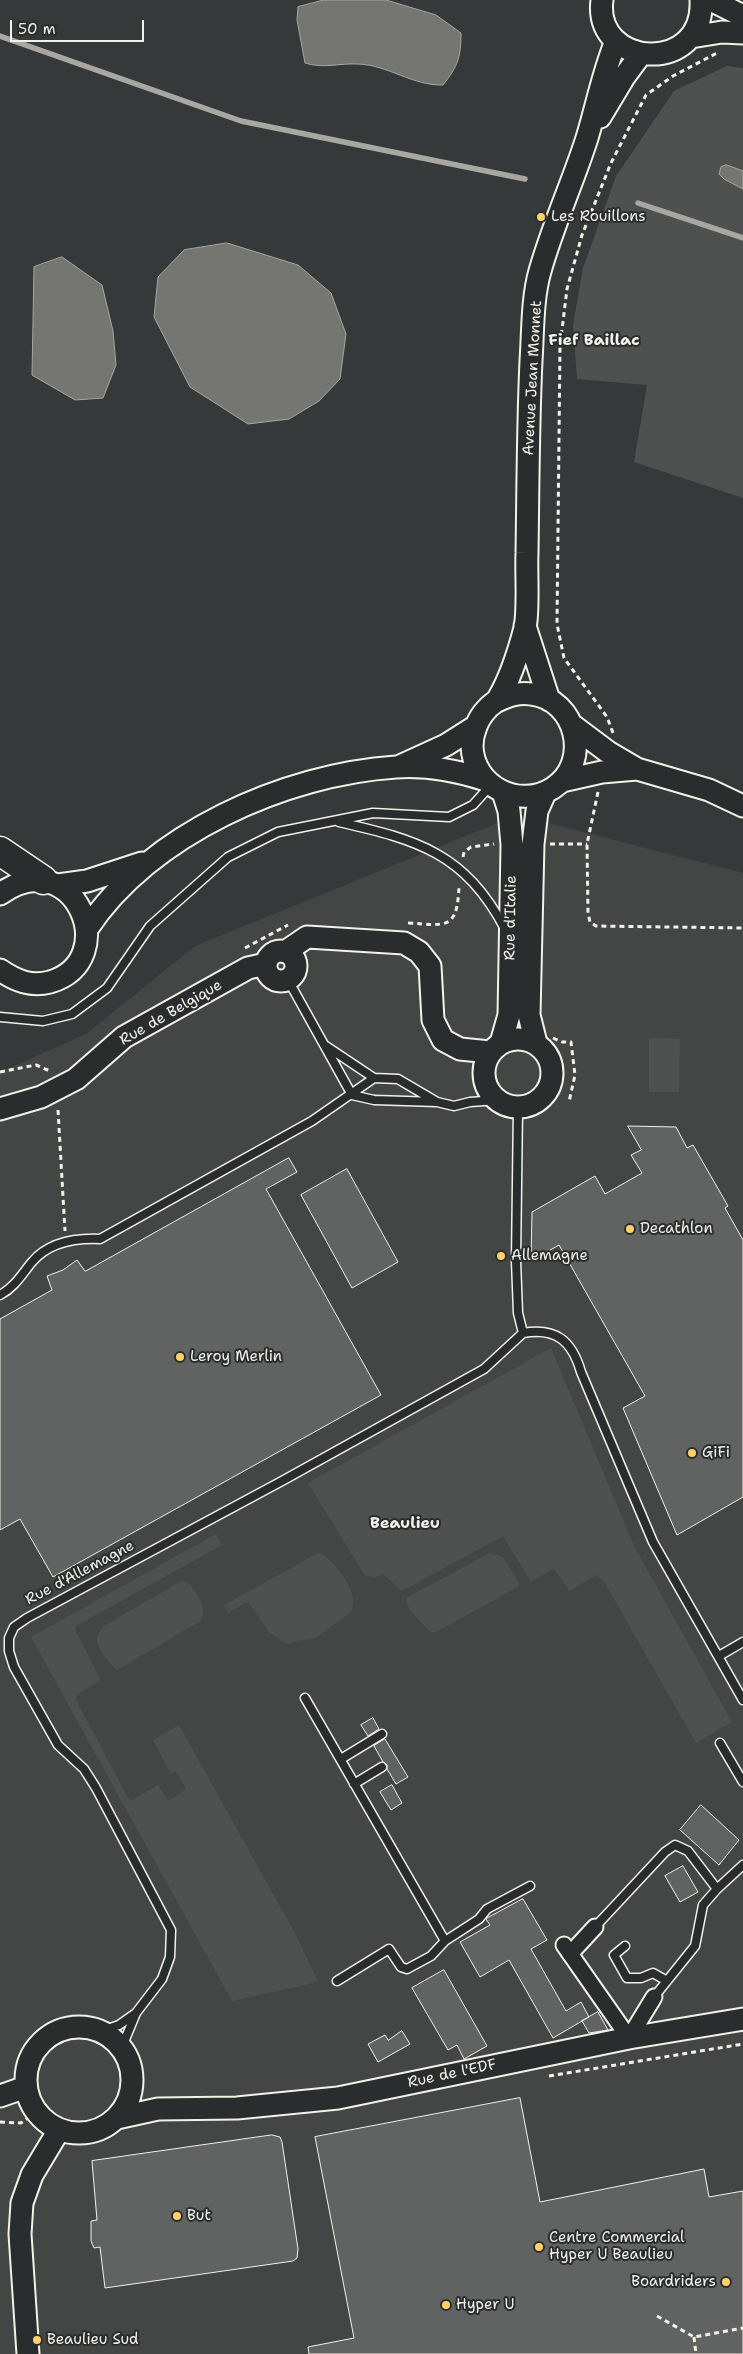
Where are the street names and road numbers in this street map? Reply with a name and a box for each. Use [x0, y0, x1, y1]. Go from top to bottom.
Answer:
street label: Avenue Jean Monnet [520, 300, 546, 456]
street label: Rue d'Italie [501, 875, 521, 961]
street label: Rue de Belgique [117, 976, 225, 1050]
street label: Rue d'Allemagne [23, 1537, 137, 1609]
street label: Rue de l'EDF [406, 2056, 498, 2092]

